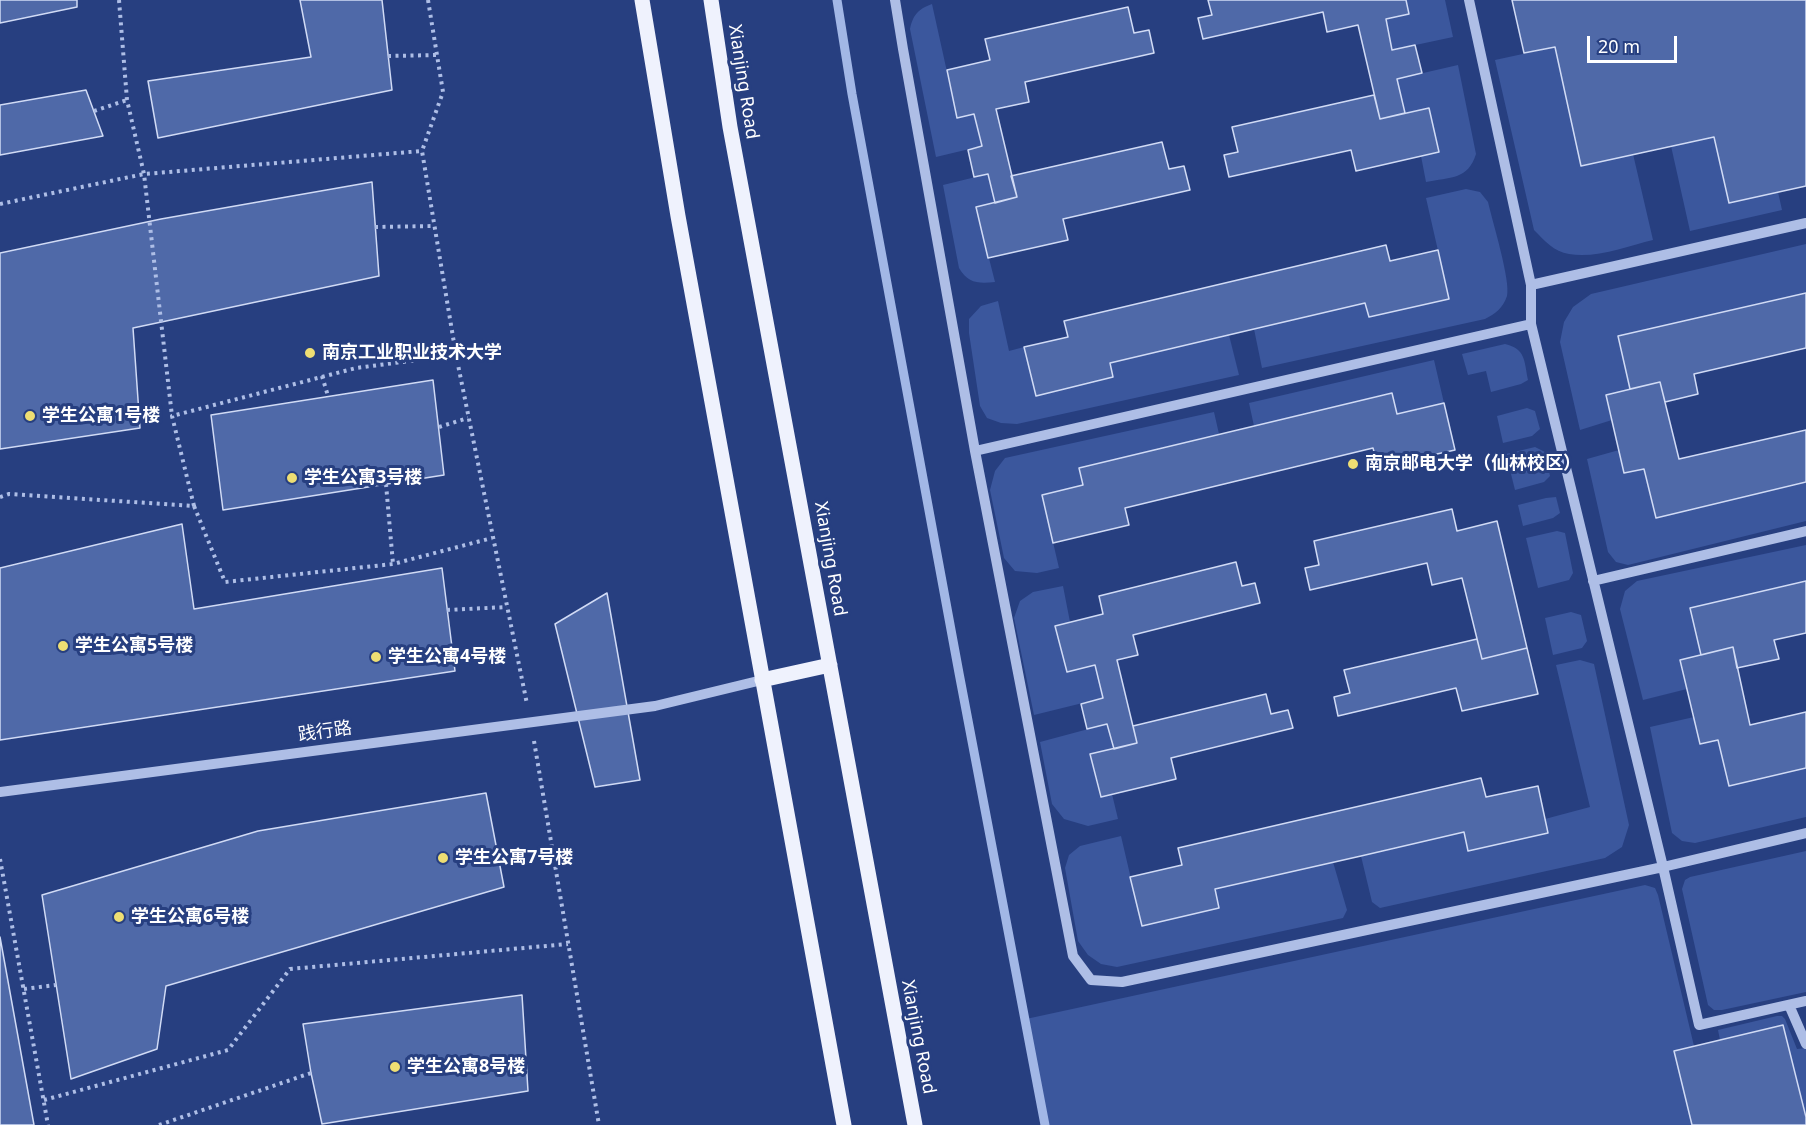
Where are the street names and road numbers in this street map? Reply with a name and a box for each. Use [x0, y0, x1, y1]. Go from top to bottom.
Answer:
street label: Xianjing Road [723, 23, 763, 141]
street label: Xianjing Road [809, 500, 851, 618]
street label: 践行路 [297, 718, 353, 746]
street label: Xianjing Road [896, 978, 940, 1096]

